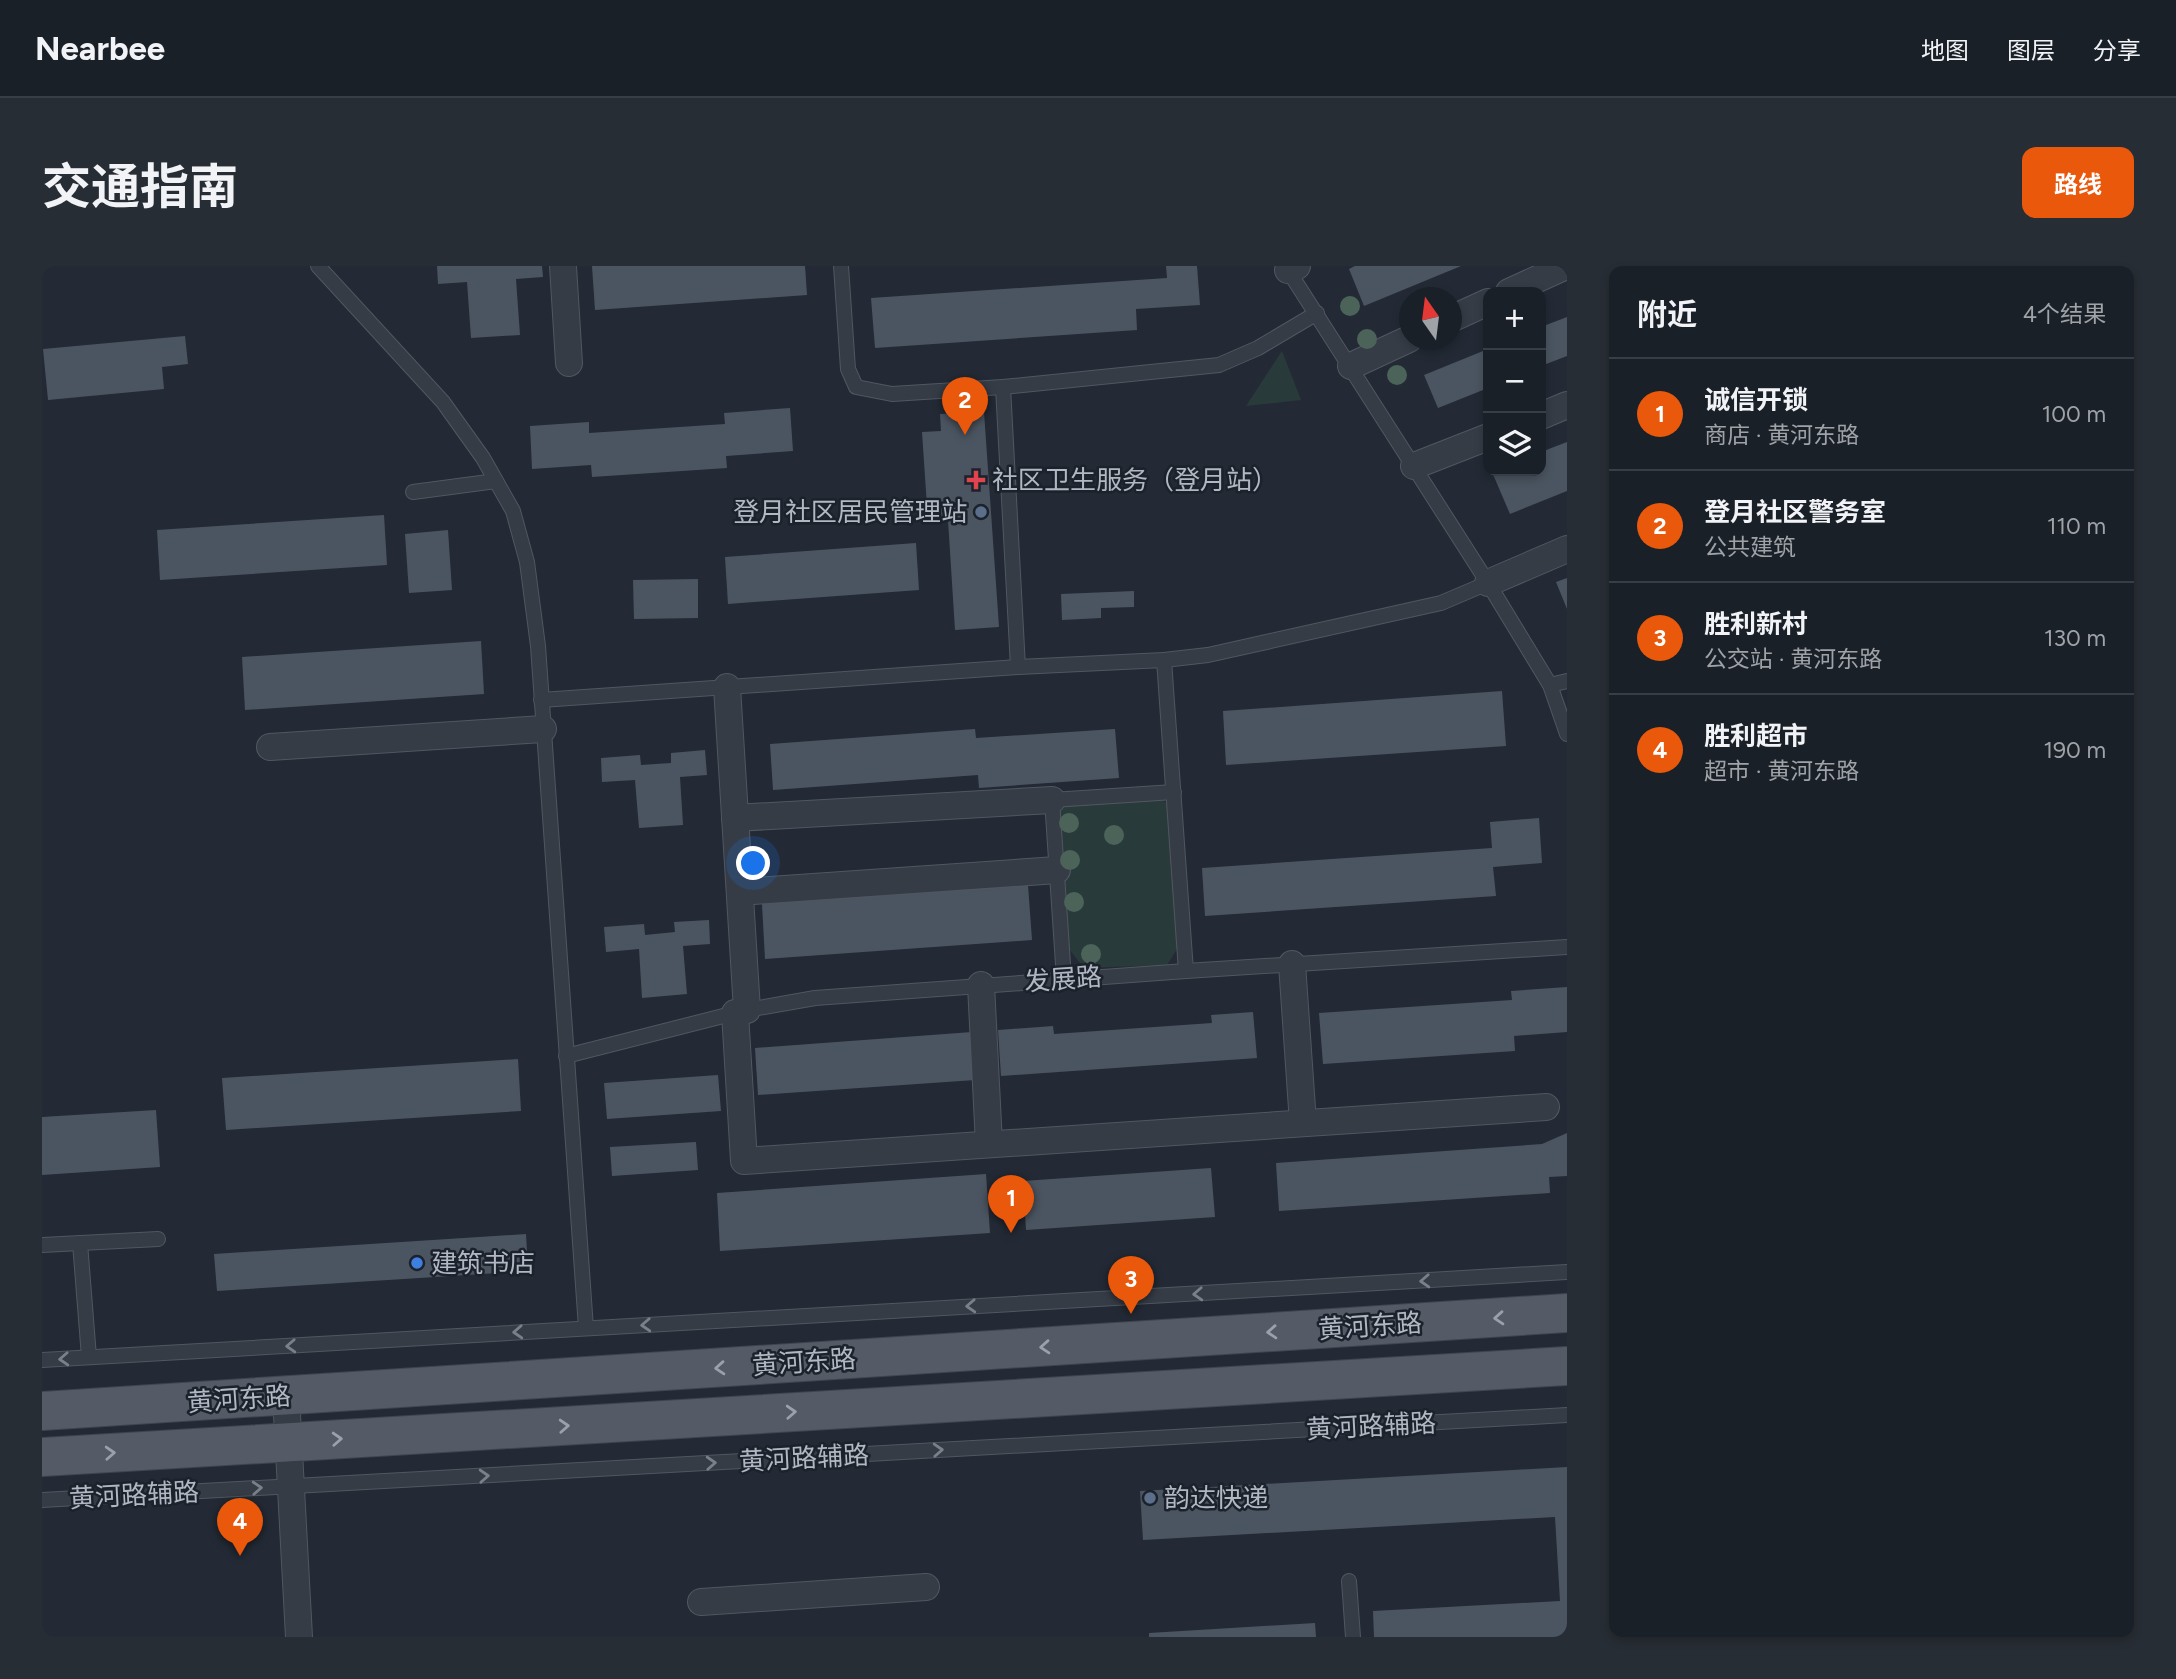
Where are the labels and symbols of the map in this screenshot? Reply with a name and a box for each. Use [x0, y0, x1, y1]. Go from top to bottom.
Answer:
north arrow [1399, 287, 1462, 350]
pin: 2 [942, 377, 988, 435]
place label: 社区卫生服务（登月站） [992, 464, 1278, 496]
marker: 社区卫生服务（登月站） [966, 470, 986, 490]
place label: 登月社区居民管理站 [733, 496, 967, 528]
marker: 登月社区居民管理站 [973, 504, 989, 520]
your location [736, 846, 770, 880]
street label: 发展路 [1023, 960, 1103, 998]
pin: 1 [988, 1175, 1034, 1233]
place label: 建筑书店 [431, 1247, 535, 1279]
marker: 建筑书店 [409, 1255, 425, 1271]
pin: 3 [1108, 1256, 1154, 1314]
one-way arrow [1420, 1273, 1431, 1288]
one-way arrow [1193, 1286, 1204, 1301]
one-way arrow [965, 1299, 976, 1314]
street label: 黄河东路 [1317, 1306, 1423, 1346]
one-way arrow [1493, 1310, 1504, 1325]
one-way arrow [640, 1317, 651, 1332]
one-way arrow [512, 1324, 523, 1339]
one-way arrow [1266, 1324, 1277, 1339]
one-way arrow [285, 1338, 296, 1353]
one-way arrow [1039, 1339, 1050, 1354]
street label: 黄河东路 [751, 1342, 857, 1382]
one-way arrow [58, 1351, 69, 1366]
one-way arrow [714, 1360, 725, 1375]
street label: 黄河东路 [186, 1379, 292, 1419]
one-way arrow [786, 1405, 797, 1420]
street label: 黄河路辅路 [1305, 1407, 1437, 1445]
one-way arrow [559, 1419, 570, 1434]
one-way arrow [332, 1432, 343, 1447]
street label: 黄河路辅路 [738, 1439, 870, 1477]
one-way arrow [933, 1443, 944, 1458]
one-way arrow [105, 1446, 116, 1461]
one-way arrow [706, 1456, 717, 1471]
one-way arrow [479, 1468, 490, 1483]
street label: 黄河路辅路 [68, 1476, 200, 1514]
one-way arrow [252, 1481, 263, 1496]
place label: 韵达快递 [1164, 1482, 1268, 1514]
marker: 韵达快递 [1142, 1490, 1158, 1506]
pin: 4 [217, 1498, 263, 1556]

